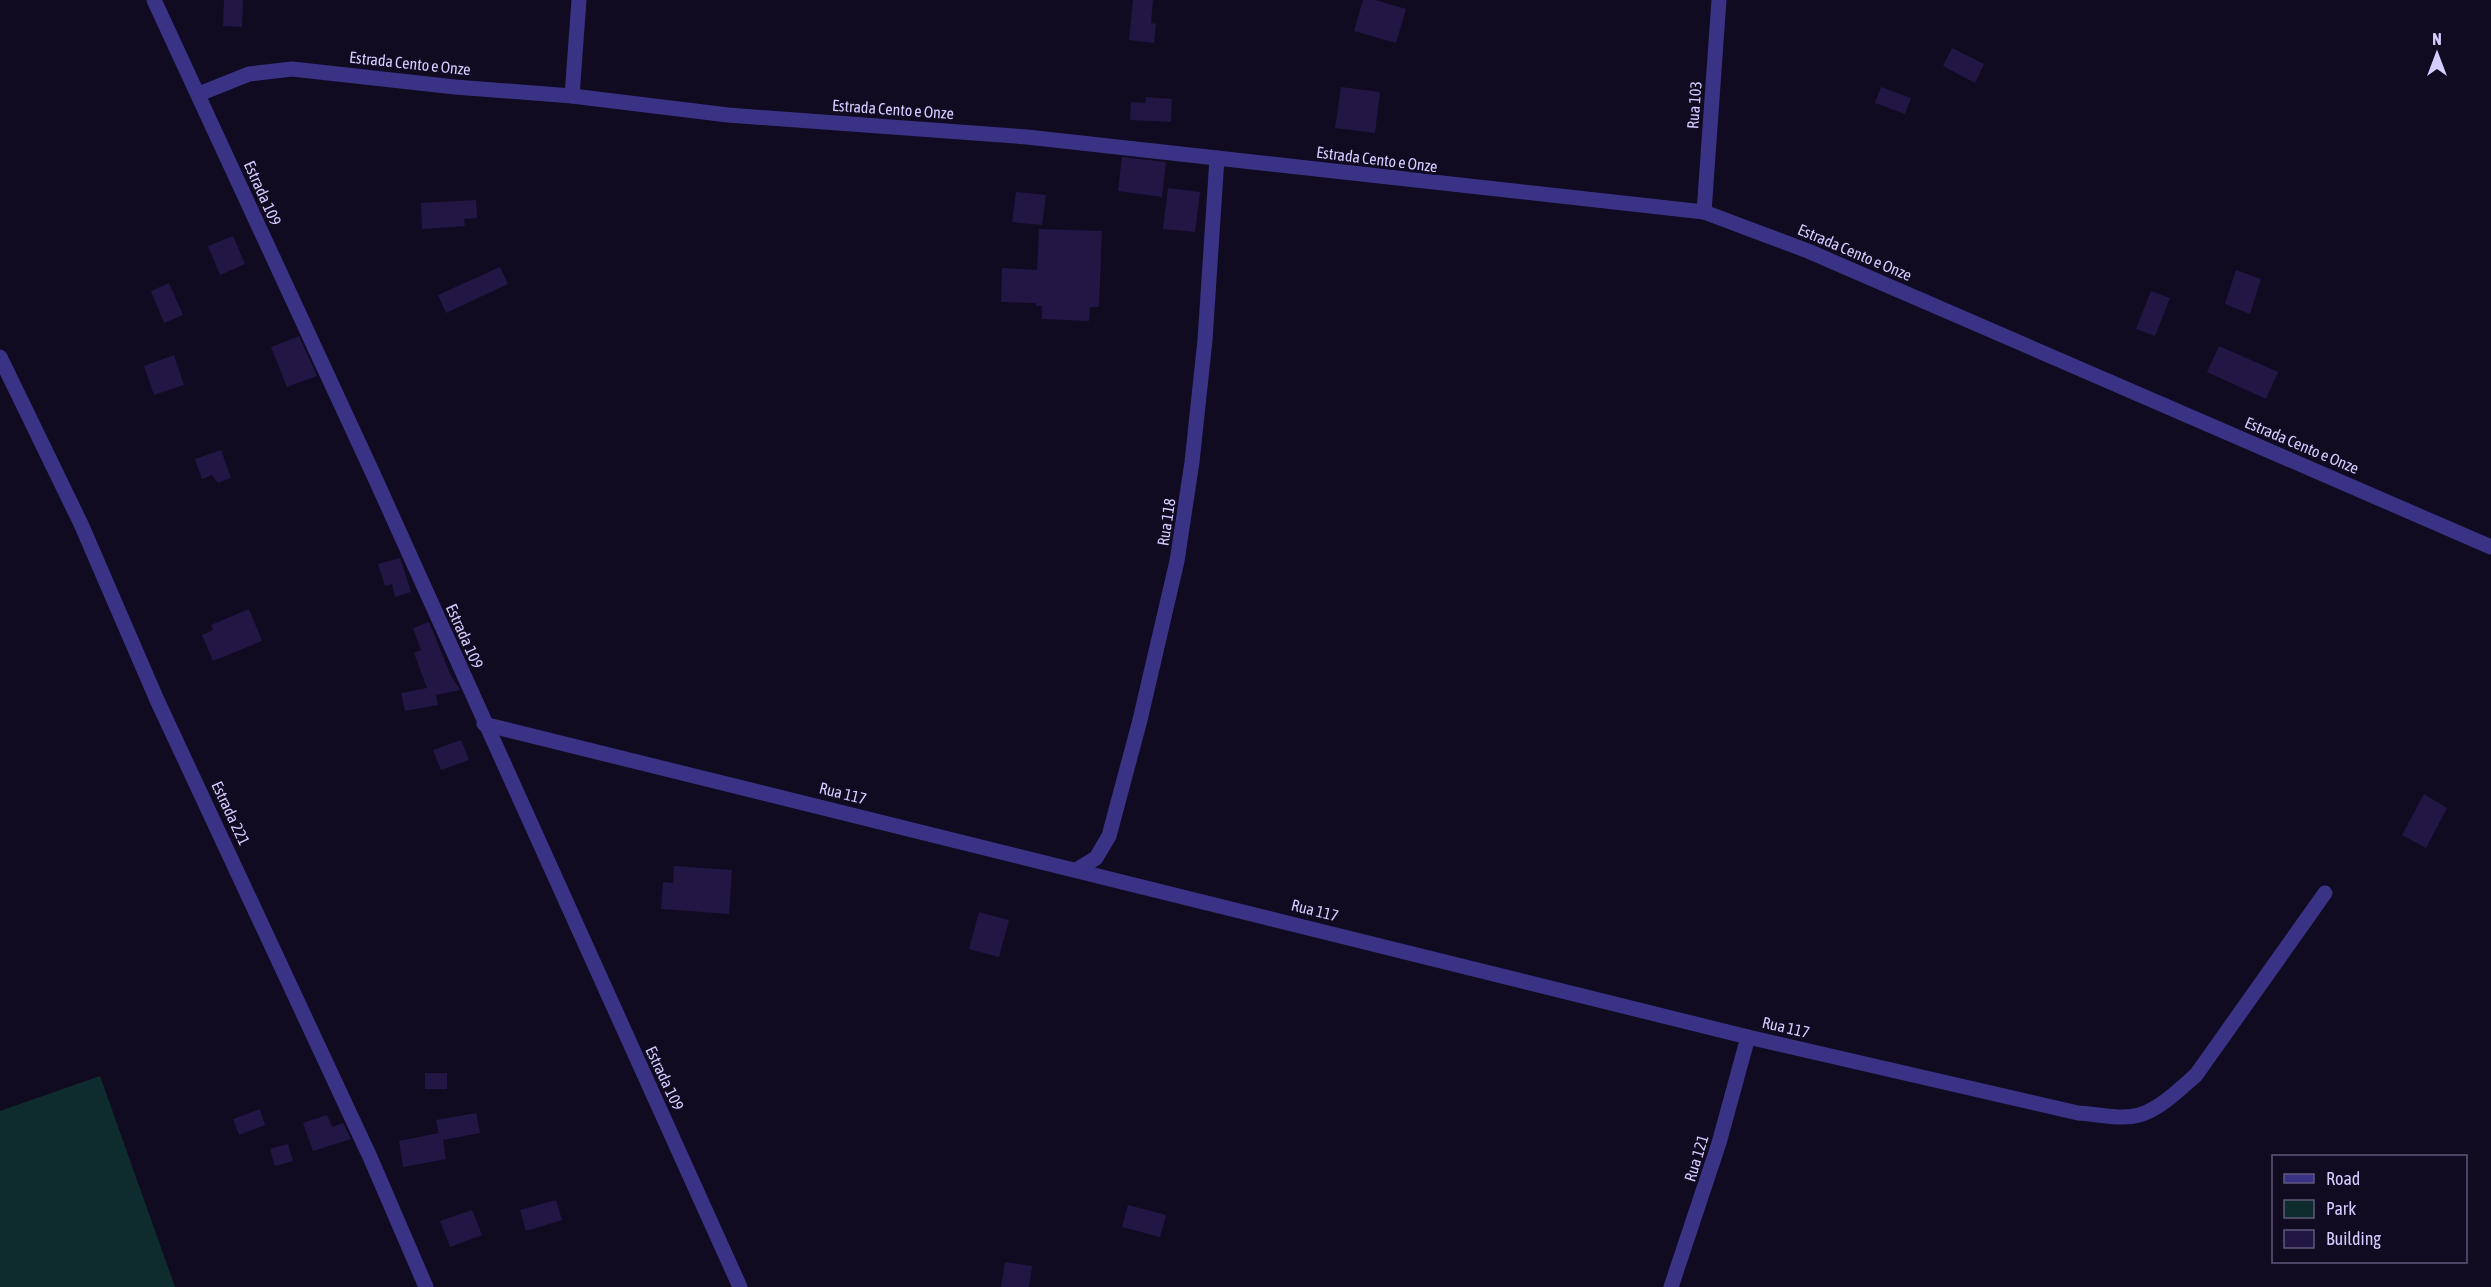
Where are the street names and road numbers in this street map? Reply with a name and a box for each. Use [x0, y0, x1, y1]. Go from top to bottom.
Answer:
street label: Estrada Cento e Onze [348, 48, 472, 78]
street label: Rua 103 [1683, 80, 1705, 130]
street label: Estrada Cento e Onze [832, 96, 954, 122]
street label: Estrada Cento e Onze [1315, 143, 1439, 175]
street label: Estrada 109 [241, 158, 285, 228]
street label: Estrada Cento e Onze [1795, 220, 1915, 284]
street label: Estrada Cento e Onze [2242, 413, 2362, 477]
street label: Rua 118 [1153, 497, 1179, 547]
street label: Estrada 109 [443, 601, 487, 671]
street label: Estrada 221 [208, 778, 254, 848]
street label: Rua 117 [818, 778, 868, 808]
street label: Rua 117 [1290, 895, 1340, 925]
street label: Rua 117 [1761, 1013, 1811, 1041]
street label: Estrada 109 [642, 1043, 688, 1113]
street label: Rua 121 [1680, 1132, 1712, 1184]

